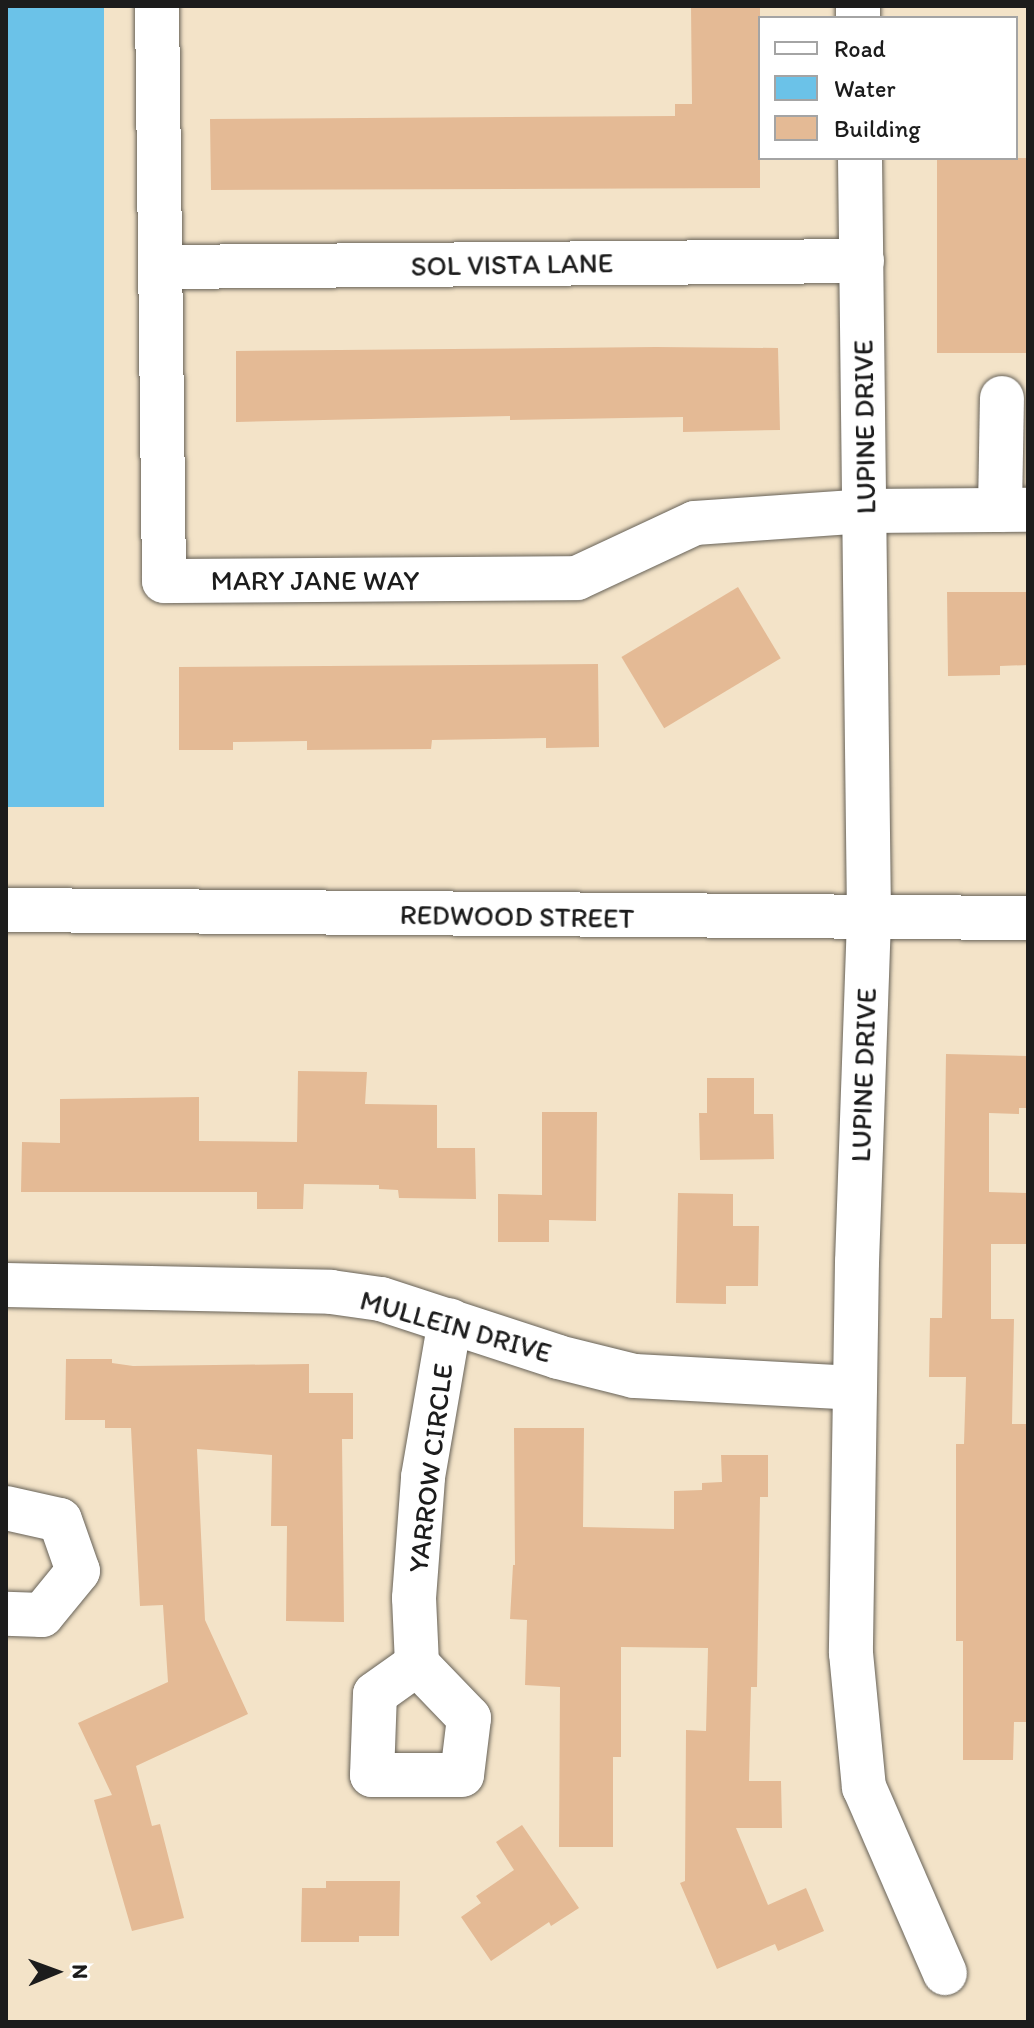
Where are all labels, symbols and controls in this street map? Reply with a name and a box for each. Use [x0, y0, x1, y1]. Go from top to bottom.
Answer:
legend [758, 16, 1018, 160]
text: Road [834, 34, 886, 63]
text: Water [834, 74, 896, 103]
text: Building [834, 114, 921, 143]
street label: SOL VISTA LANE [409, 245, 615, 283]
street label: LUPINE DRIVE [846, 340, 882, 514]
street label: MARY JANE WAY [210, 563, 420, 597]
street label: REDWOOD STREET [399, 897, 635, 935]
street label: LUPINE DRIVE [843, 987, 883, 1163]
street label: MULLEIN DRIVE [356, 1282, 556, 1370]
street label: YARROW CIRCLE [400, 1361, 460, 1575]
north arrow [16, 1932, 96, 2012]
text: N [67, 1964, 94, 1979]

